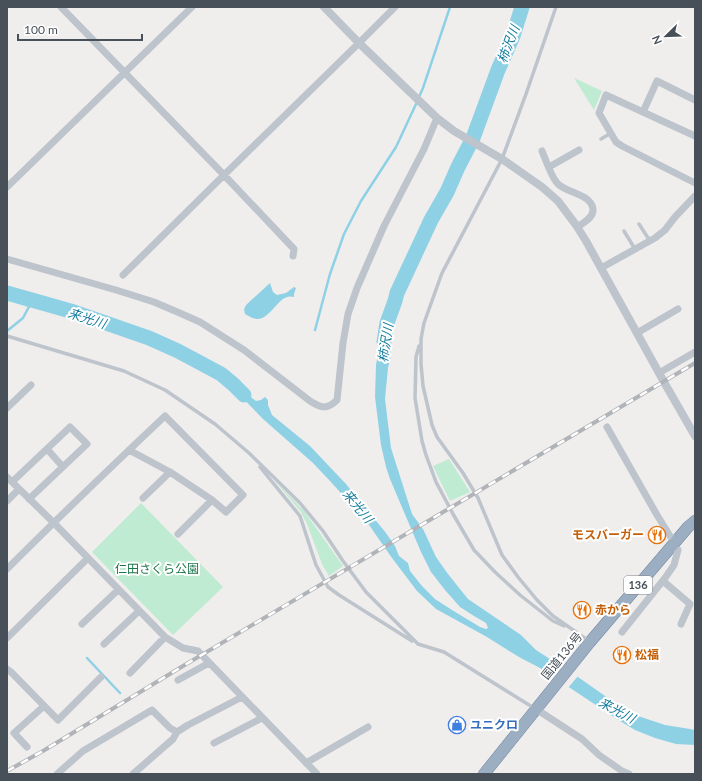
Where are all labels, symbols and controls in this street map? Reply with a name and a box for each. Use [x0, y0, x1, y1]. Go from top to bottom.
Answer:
scale bar [18, 16, 142, 42]
north arrow [646, 16, 686, 56]
water label: 柿沢川 [494, 21, 523, 65]
text: 100 m [24, 22, 58, 37]
text: N [649, 34, 664, 47]
water label: 来光川 [66, 304, 110, 332]
water label: 柿沢川 [374, 321, 396, 364]
water label: 来光川 [339, 486, 378, 528]
restaurant icon: モスバーガー [647, 525, 667, 545]
place label: モスバーガー [572, 527, 644, 542]
park label: 仁田さくら公園 [115, 561, 199, 576]
road number: 136 [624, 576, 652, 594]
restaurant icon: 赤から [572, 600, 592, 620]
place label: 赤から [595, 602, 631, 617]
street label: 国道136号 [538, 629, 585, 683]
restaurant icon: 松福 [612, 645, 632, 665]
place label: 松福 [635, 647, 659, 662]
water label: 来光川 [596, 694, 640, 727]
shop icon: ユニクロ [447, 715, 467, 735]
place label: ユニクロ [470, 717, 518, 732]

